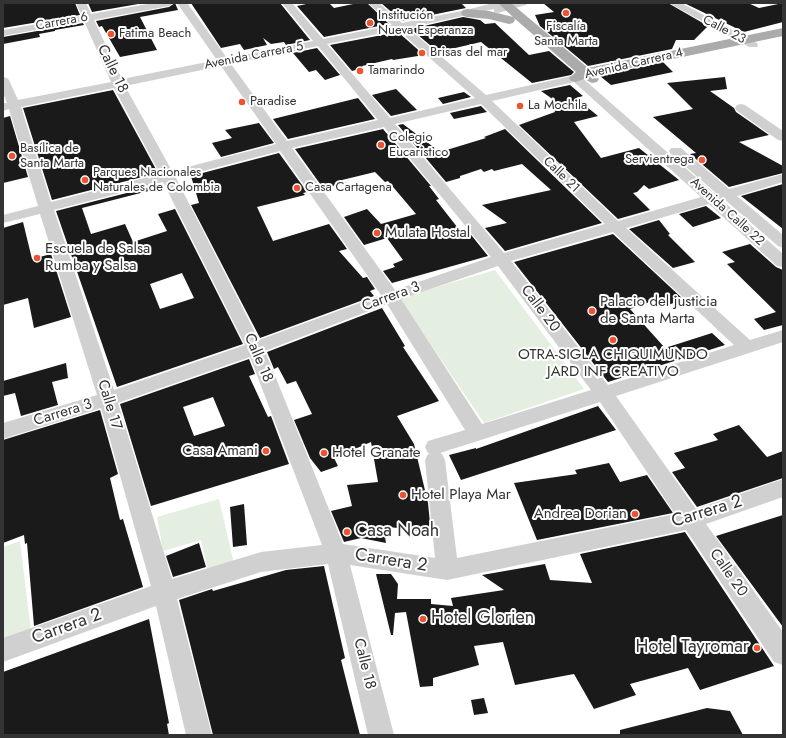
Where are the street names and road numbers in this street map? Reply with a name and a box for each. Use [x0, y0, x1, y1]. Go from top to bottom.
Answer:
street label: Carrera 6 [35, 10, 89, 34]
street label: Calle 23 [700, 12, 748, 48]
street label: Avenida Carrera 5 [203, 39, 305, 73]
street label: Calle 18 [93, 42, 131, 96]
street label: Avenida Carrera 4 [583, 45, 685, 83]
street label: Calle 21 [539, 154, 583, 196]
street label: Avenida Calle 22 [687, 175, 767, 249]
street label: Carrera 3 [360, 278, 422, 316]
street label: Calle 20 [517, 282, 563, 336]
street label: Calle 18 [240, 331, 276, 385]
street label: Calle 17 [93, 378, 125, 432]
street label: Carrera 3 [32, 396, 94, 430]
street label: Carrera 2 [669, 491, 745, 533]
street label: Carrera 2 [353, 545, 429, 577]
street label: Calle 20 [705, 546, 751, 600]
street label: Carrera 2 [29, 604, 105, 650]
street label: Calle 18 [349, 637, 379, 691]

